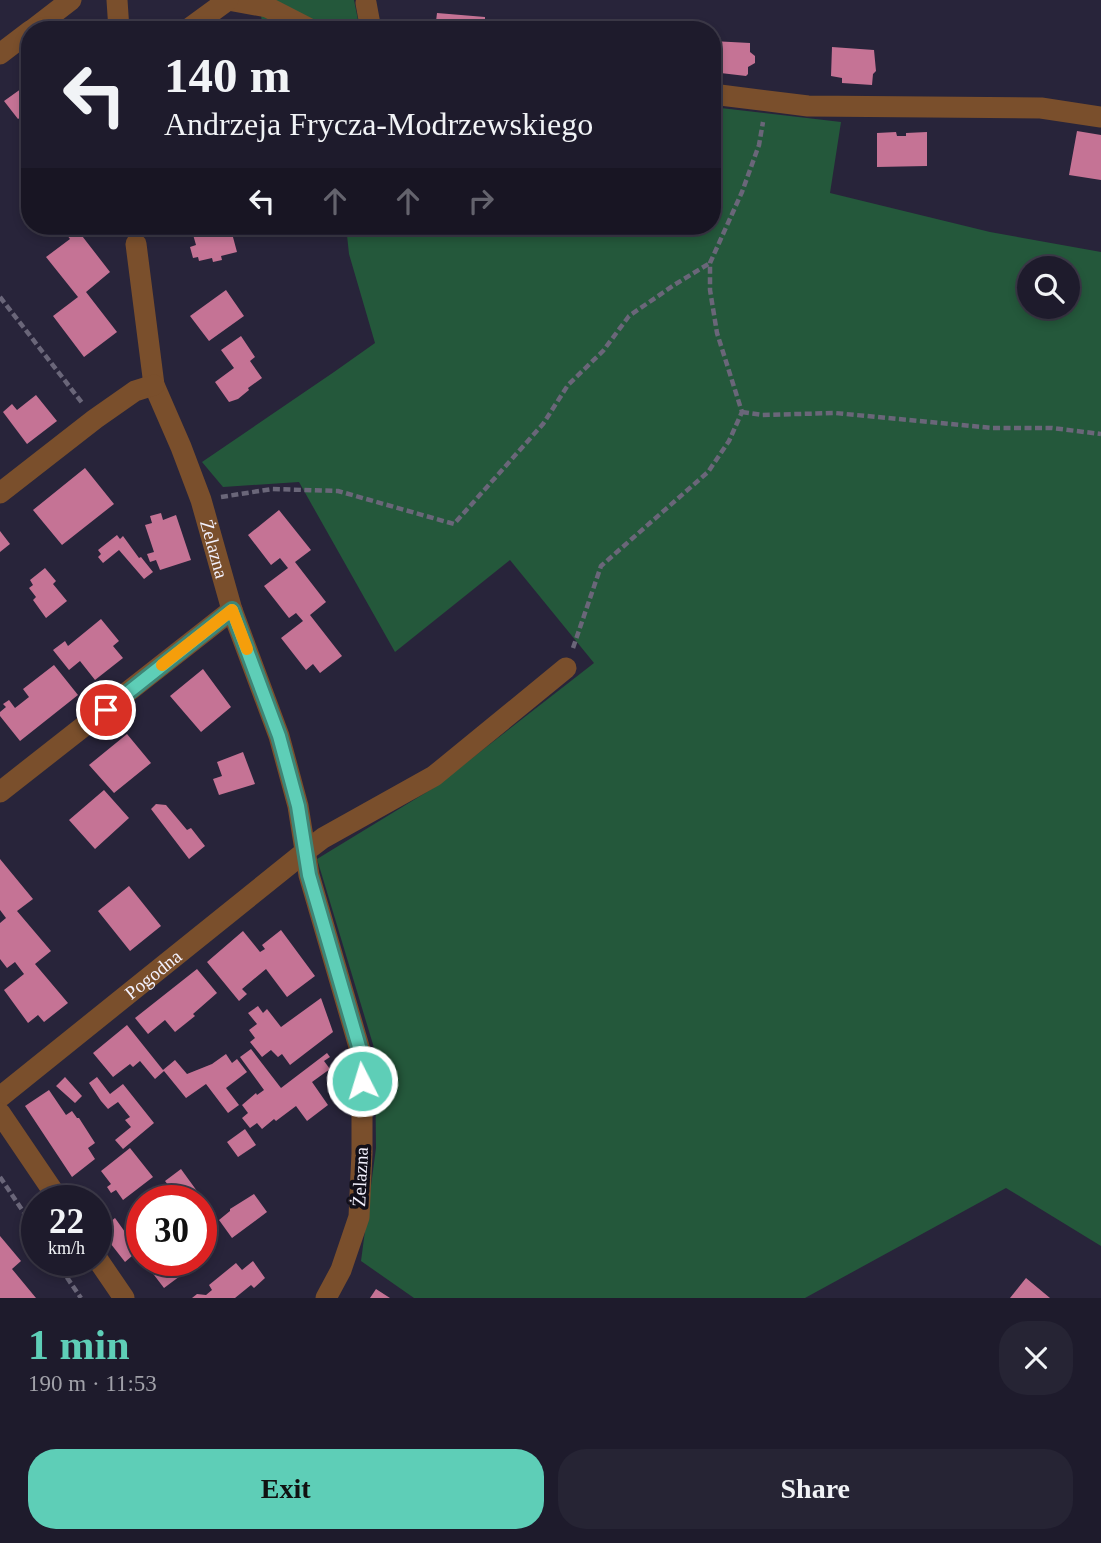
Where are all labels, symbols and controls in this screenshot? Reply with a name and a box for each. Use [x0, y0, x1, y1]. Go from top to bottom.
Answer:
text: 140 m [164, 48, 291, 103]
icon: left [49, 49, 140, 140]
text: Andrzeja Frycza-Modrzewskiego [164, 106, 593, 142]
icon: left [243, 182, 281, 220]
icon: ahead [316, 182, 354, 220]
icon: ahead [389, 182, 427, 220]
icon: right [462, 182, 500, 220]
map controls [1017, 256, 1080, 319]
button: search [1017, 256, 1080, 319]
street label: Żelazna [196, 517, 233, 581]
pin [76, 680, 136, 740]
icon: arrive [87, 691, 125, 729]
street label: Pogodna [120, 945, 186, 1003]
position arrow [325, 1044, 399, 1118]
street label: Żelazna [348, 1146, 372, 1208]
speed limit sign: 30 [126, 1185, 217, 1276]
text: 22 [49, 1202, 84, 1241]
text: km/h [48, 1238, 85, 1258]
button: close [999, 1321, 1073, 1395]
text: 1 min [28, 1322, 130, 1368]
text: 190 m · 11:53 [28, 1371, 157, 1396]
button: Exit [28, 1449, 544, 1529]
button: Share [558, 1449, 1073, 1529]

